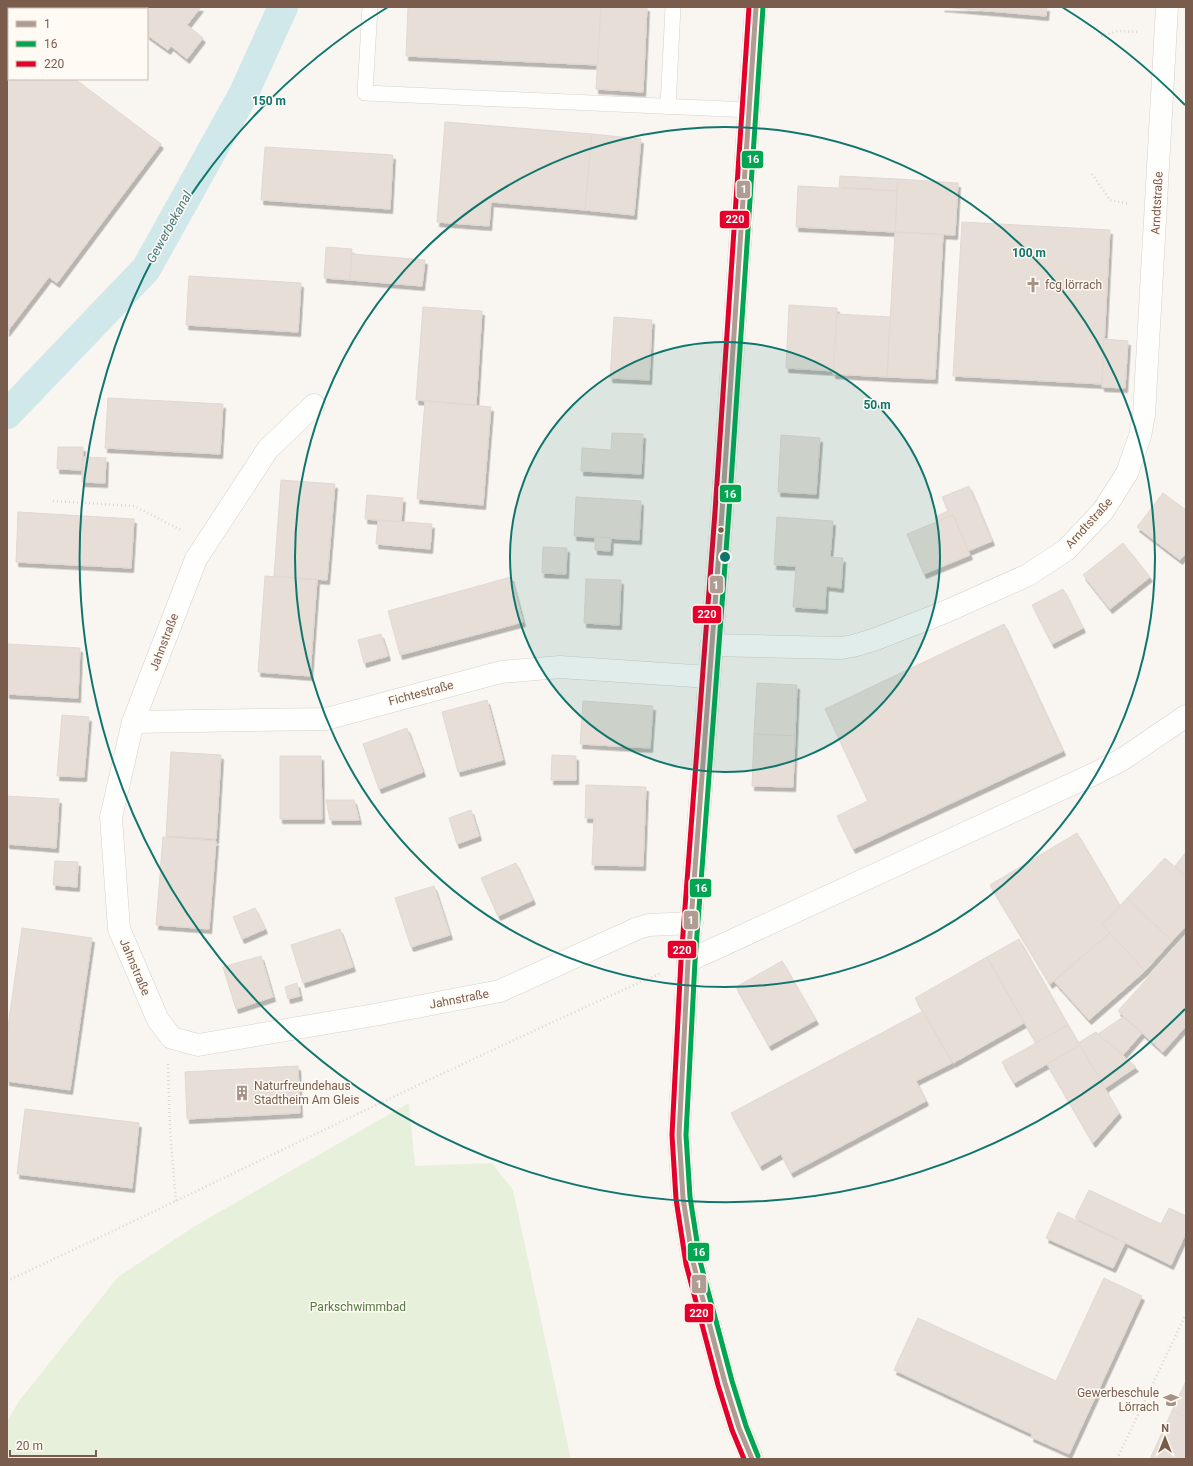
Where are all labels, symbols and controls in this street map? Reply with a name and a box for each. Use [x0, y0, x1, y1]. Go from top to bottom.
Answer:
legend [8, 8, 148, 80]
text: 1 [44, 17, 51, 31]
text: 16 [44, 37, 58, 51]
text: 220 [44, 57, 64, 71]
text: 150 m [252, 94, 286, 108]
line badge: 16 [741, 150, 764, 169]
text: 16 [747, 153, 759, 166]
street label: Arndtstraße [1148, 171, 1166, 235]
line badge: 1 [736, 180, 751, 199]
text: 1 [741, 183, 747, 196]
water label: Gewerbekanal [143, 188, 195, 265]
line badge: 220 [719, 210, 750, 229]
text: 220 [726, 213, 744, 226]
text: 100 m [1012, 246, 1046, 260]
church icon: fcg lörrach [1024, 276, 1042, 294]
place label: fcg lörrach [1045, 278, 1102, 292]
text: 50 m [863, 398, 891, 412]
line badge: 16 [719, 484, 742, 503]
text: 16 [724, 488, 736, 501]
street label: Arndtstraße [1063, 495, 1115, 551]
unlabelled marker [716, 525, 726, 535]
centre of rings [718, 550, 732, 564]
line badge: 1 [709, 575, 724, 594]
text: 1 [713, 579, 719, 592]
line badge: 220 [692, 605, 722, 624]
text: 220 [698, 608, 716, 621]
street label: Jahnstraße [147, 611, 181, 673]
street label: Fichtestraße [387, 678, 455, 708]
line badge: 16 [689, 878, 712, 898]
text: 16 [695, 882, 707, 895]
line badge: 1 [683, 910, 699, 930]
text: 1 [688, 914, 694, 927]
street label: Jahnstraße [117, 936, 153, 998]
line badge: 220 [667, 940, 697, 959]
text: 220 [673, 944, 691, 957]
street label: Jahnstraße [428, 986, 490, 1012]
place label: Naturfreundehaus Stadtheim Am Gleis [254, 1079, 360, 1107]
building icon: Naturfreundehaus Stadtheim Am Gleis [233, 1084, 251, 1102]
line badge: 16 [687, 1242, 710, 1262]
text: 16 [693, 1246, 705, 1259]
line badge: 1 [691, 1274, 707, 1294]
text: 1 [696, 1278, 702, 1291]
park label: Parkschwimmbad [310, 1300, 406, 1314]
line badge: 220 [684, 1303, 714, 1323]
text: 220 [690, 1307, 708, 1320]
place label: Gewerbeschule Lörrach [1077, 1386, 1159, 1414]
school or university icon: Gewerbeschule Lörrach [1162, 1391, 1180, 1409]
north arrow [1145, 1418, 1185, 1458]
text: N [1161, 1422, 1169, 1435]
scale bar [10, 1432, 96, 1458]
text: 20 m [16, 1439, 43, 1453]

